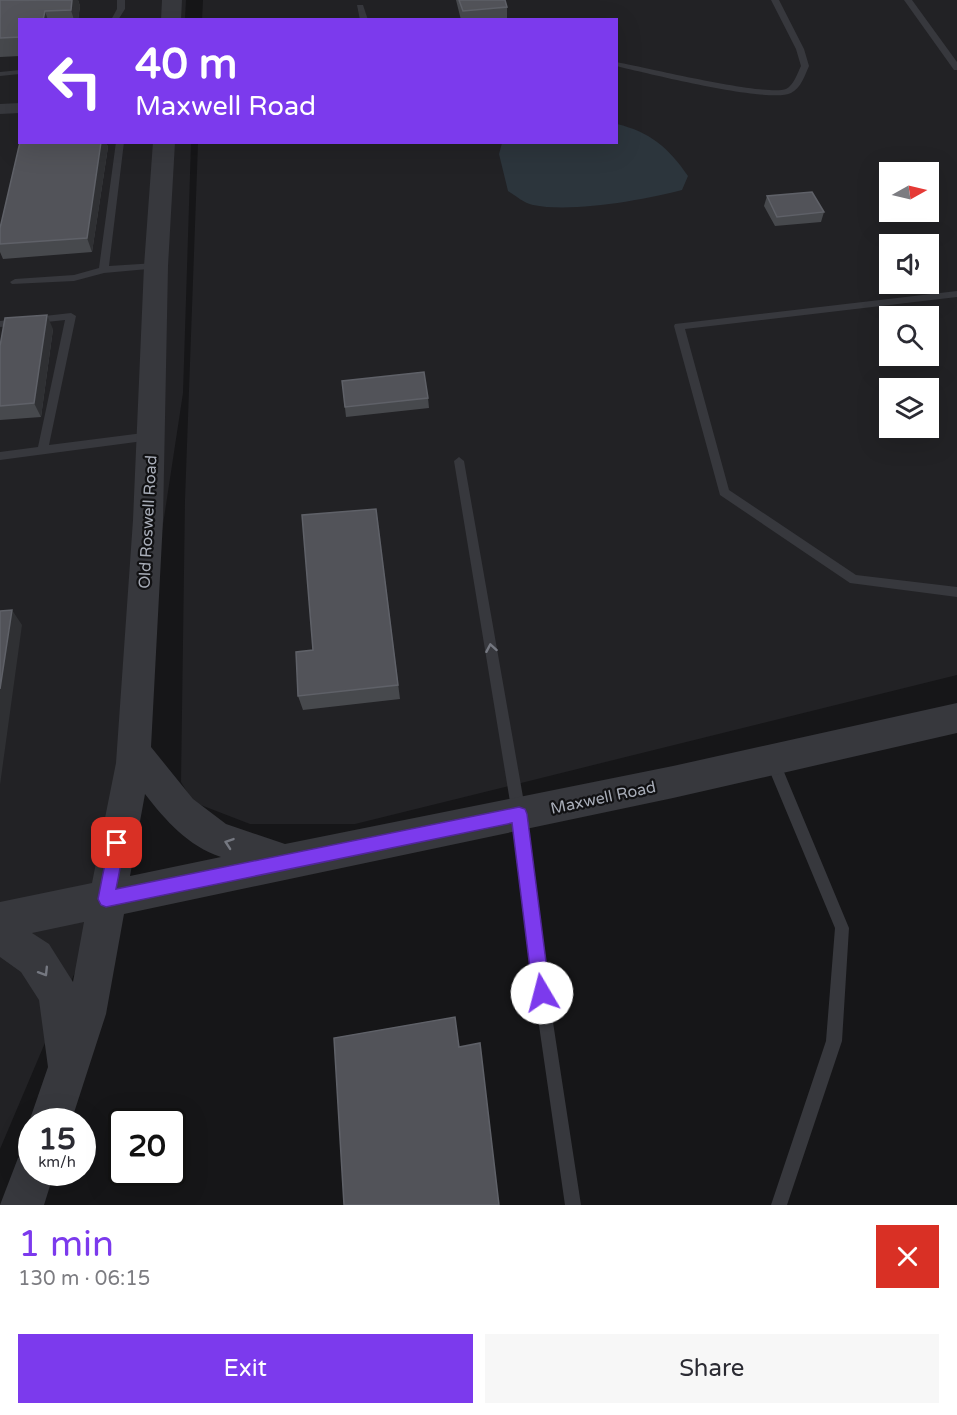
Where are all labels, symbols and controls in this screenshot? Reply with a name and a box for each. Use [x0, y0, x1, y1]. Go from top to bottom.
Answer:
text: 40 m [135, 39, 237, 90]
icon: left [36, 42, 114, 120]
text: Maxwell Road [135, 90, 316, 123]
north arrow [879, 162, 939, 222]
map controls [879, 162, 939, 438]
button: sound [879, 234, 939, 294]
button: search [879, 306, 939, 366]
button: layers [879, 378, 939, 438]
street label: Old Roswell Road [135, 455, 161, 589]
one-way arrow [485, 643, 498, 653]
street label: Maxwell Road [549, 777, 658, 819]
pin [91, 817, 142, 868]
icon: arrive [100, 826, 133, 859]
one-way arrow [224, 838, 235, 851]
position arrow [510, 961, 574, 1025]
one-way arrow [36, 965, 47, 976]
speed limit sign: 20 [108, 1108, 186, 1186]
text: 15 [38, 1121, 76, 1158]
text: km/h [38, 1153, 76, 1171]
text: 1 min [18, 1223, 114, 1266]
button: close [876, 1225, 939, 1288]
text: 130 m · 06:15 [18, 1267, 150, 1291]
button: Exit [18, 1334, 473, 1403]
button: Share [485, 1334, 939, 1403]

